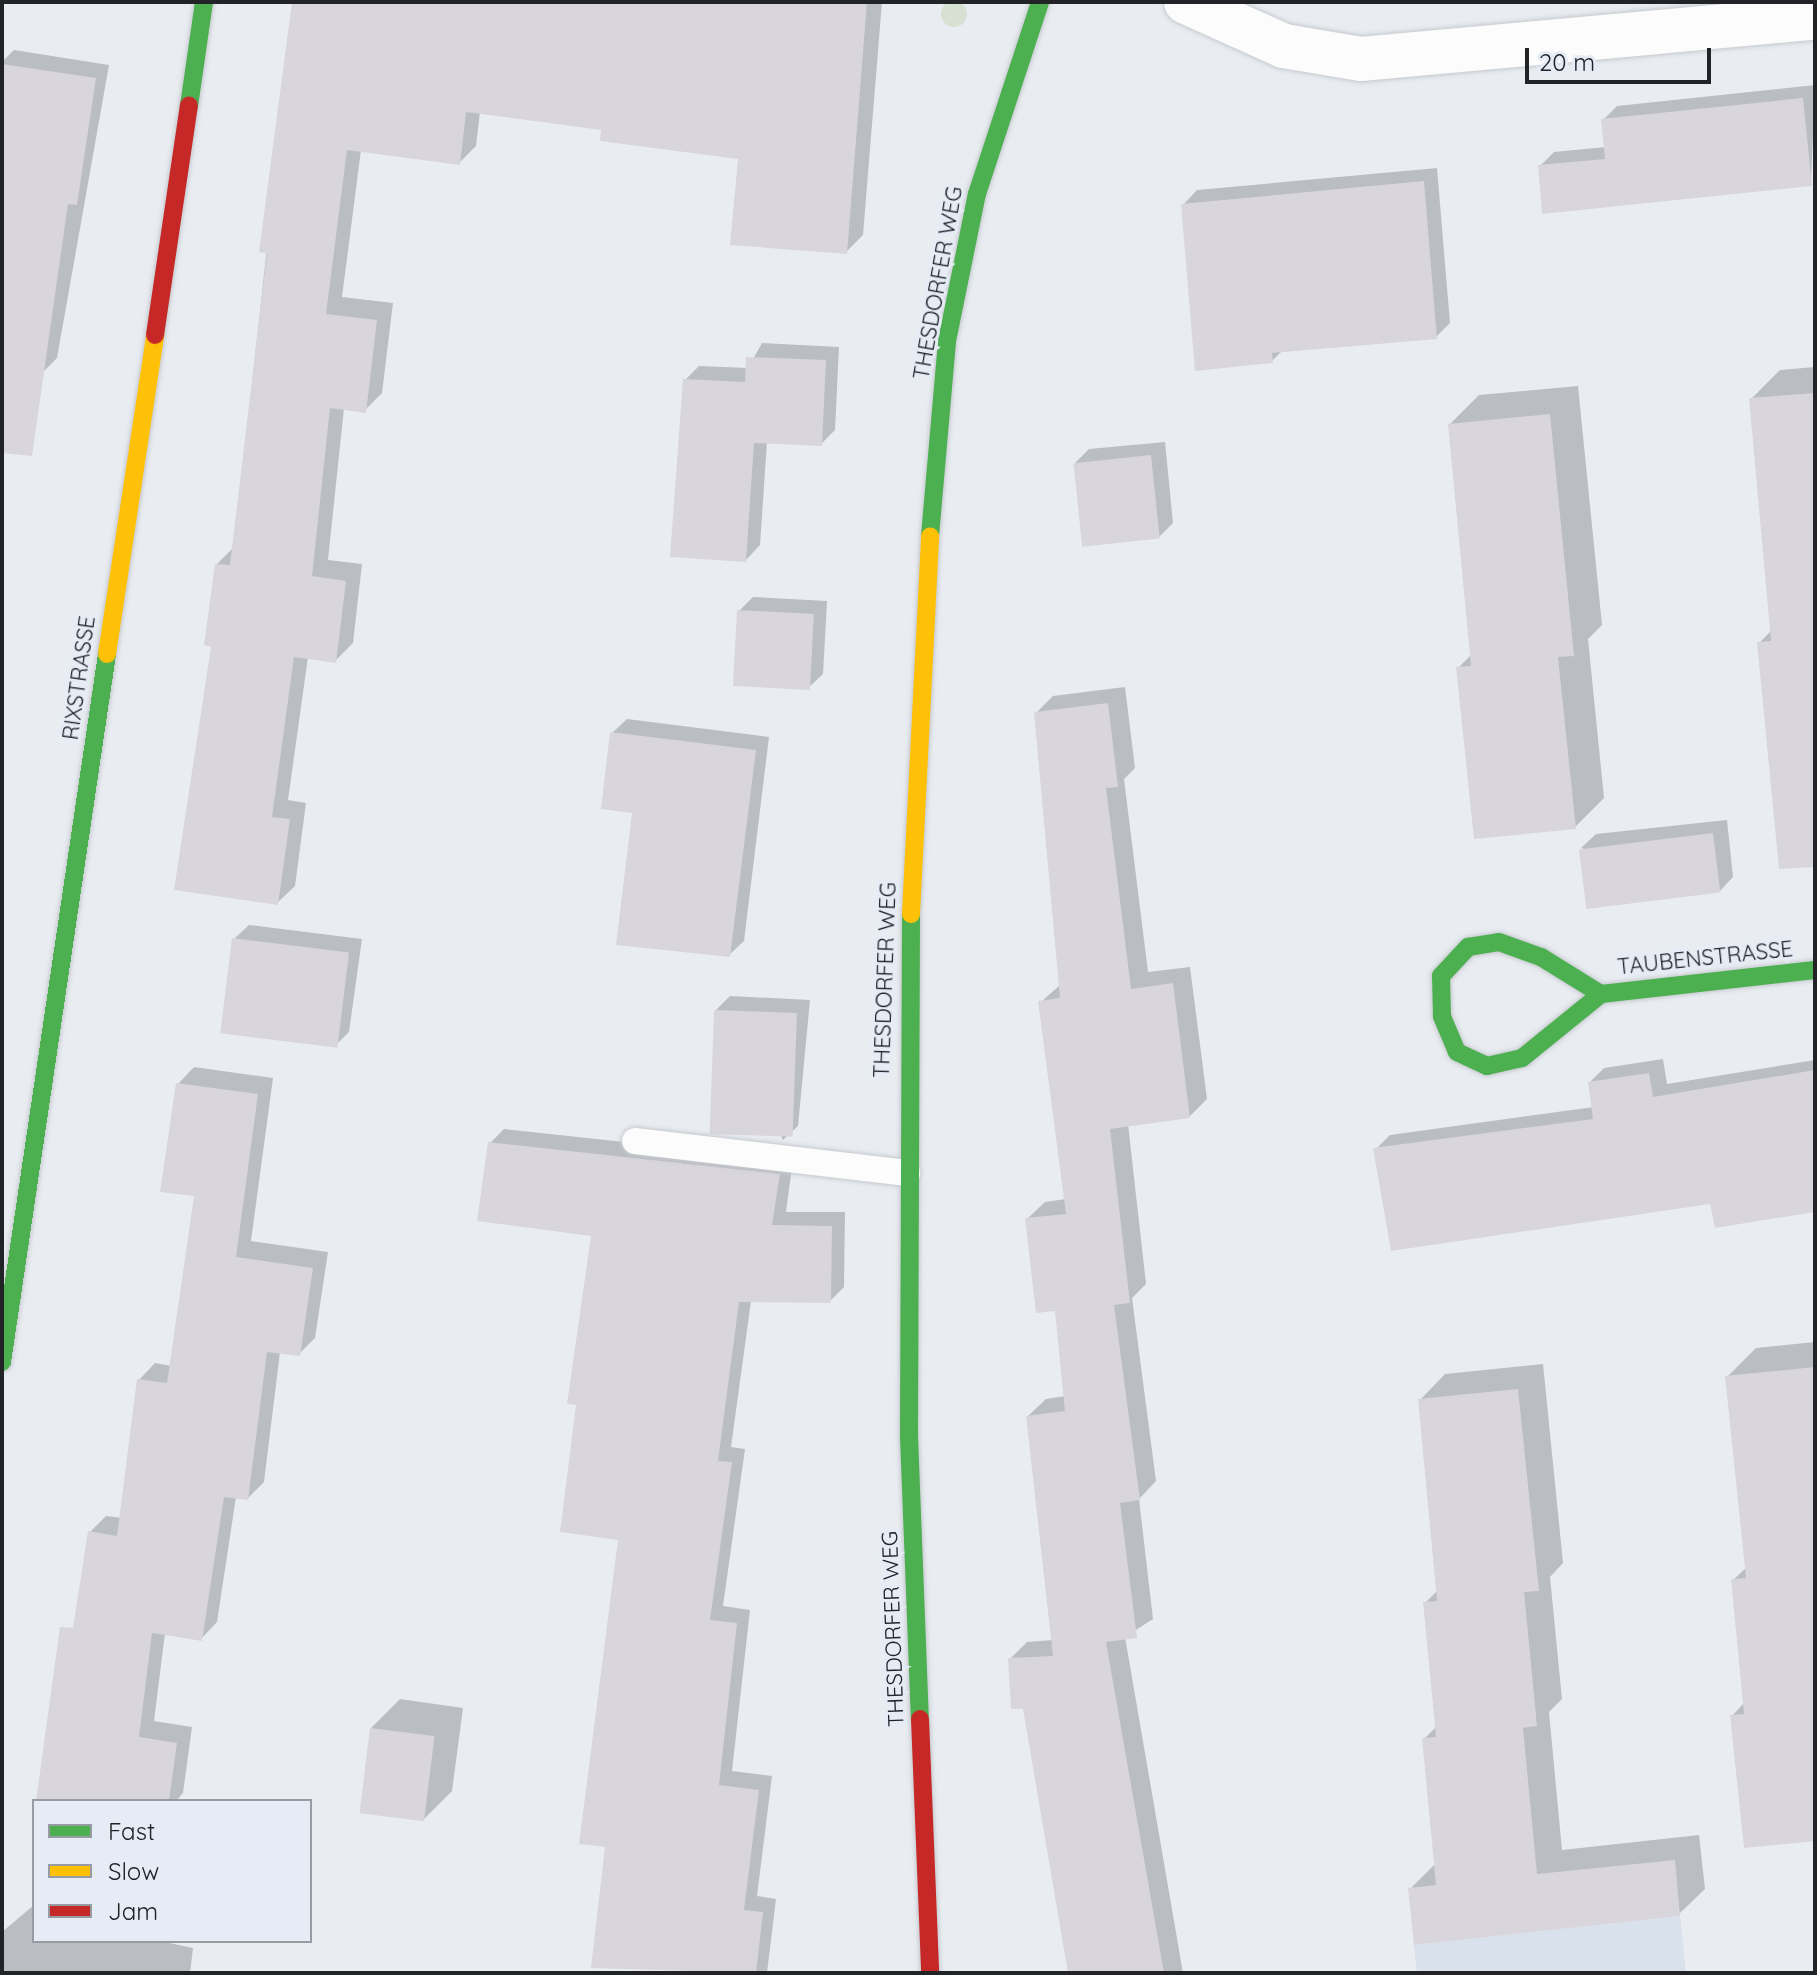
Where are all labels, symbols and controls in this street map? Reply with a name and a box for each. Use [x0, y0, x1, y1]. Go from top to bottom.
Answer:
scale bar [1529, 32, 1715, 82]
text: 20 m [1539, 47, 1595, 77]
street label: THESDORFER WEG [908, 184, 968, 382]
street label: RIXSTRASSE [57, 614, 101, 742]
street label: THESDORFER WEG [868, 882, 902, 1078]
street label: TAUBENSTRASSE [1616, 936, 1794, 980]
street label: THESDORFER WEG [876, 1531, 910, 1727]
legend [32, 1799, 312, 1943]
text: Fast [108, 1816, 155, 1846]
text: Slow [108, 1856, 159, 1886]
text: Jam [108, 1896, 158, 1926]

